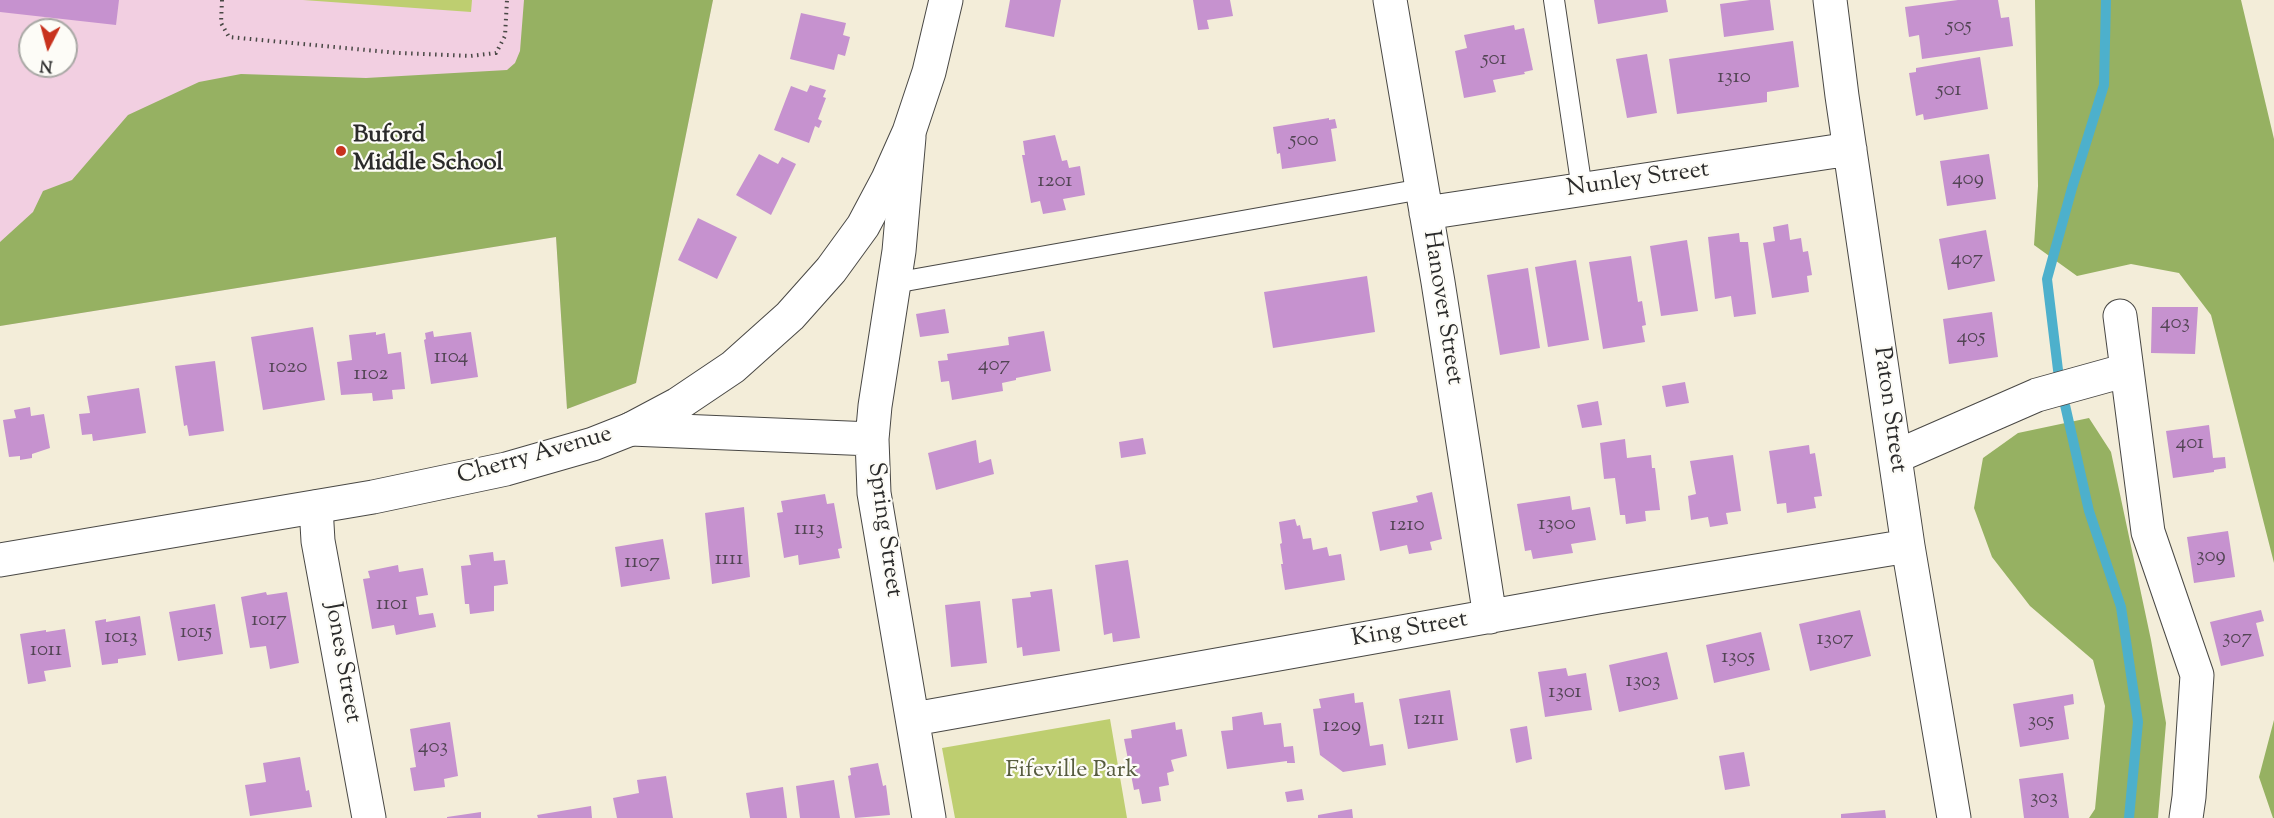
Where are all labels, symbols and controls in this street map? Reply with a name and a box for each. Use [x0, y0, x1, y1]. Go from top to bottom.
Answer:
house number: 505 [1946, 14, 1972, 40]
north arrow [18, 18, 78, 78]
house number: 501 [1481, 47, 1507, 73]
text: N [39, 52, 54, 77]
house number: 1310 [1717, 65, 1751, 91]
house number: 501 [1936, 78, 1962, 104]
place label: Buford Middle School [353, 123, 503, 179]
house number: 500 [1289, 128, 1319, 154]
marker: Buford Middle School [334, 144, 348, 158]
street label: Nunley Street [1565, 157, 1711, 205]
house number: 409 [1952, 167, 1984, 193]
house number: 1201 [1037, 169, 1073, 195]
street label: Hanover Street [1415, 229, 1467, 387]
house number: 407 [1951, 247, 1983, 273]
house number: 403 [2160, 311, 2190, 337]
house number: 405 [1957, 325, 1985, 351]
house number: 1104 [434, 345, 468, 371]
street label: Paton Street [1865, 345, 1911, 475]
house number: 407 [978, 353, 1010, 379]
house number: 1020 [269, 355, 307, 381]
house number: 1102 [354, 362, 388, 388]
street label: Cherry Avenue [454, 421, 616, 493]
house number: 401 [2176, 431, 2204, 457]
street label: Spring Street [859, 461, 907, 599]
house number: 1300 [1538, 512, 1576, 538]
house number: 1210 [1389, 513, 1425, 539]
house number: 1113 [794, 517, 824, 543]
house number: 309 [2196, 544, 2226, 570]
house number: 1111 [715, 547, 743, 573]
house number: 1107 [624, 550, 660, 576]
house number: 1101 [376, 592, 408, 618]
street label: Jones Street [316, 601, 366, 725]
street label: King Street [1350, 607, 1470, 655]
house number: 1017 [251, 608, 287, 634]
house number: 1015 [180, 620, 212, 646]
house number: 1013 [104, 625, 138, 651]
house number: 307 [2222, 626, 2252, 652]
house number: 1307 [1816, 627, 1854, 653]
house number: 1011 [30, 638, 62, 664]
house number: 1305 [1721, 645, 1755, 671]
house number: 1303 [1625, 669, 1661, 695]
house number: 1301 [1548, 680, 1582, 706]
house number: 1211 [1413, 707, 1445, 733]
house number: 305 [2028, 709, 2054, 735]
house number: 1209 [1323, 714, 1361, 740]
house number: 403 [418, 735, 448, 761]
park label: Fifeville Park [1005, 758, 1139, 786]
house number: 303 [2030, 786, 2058, 812]

